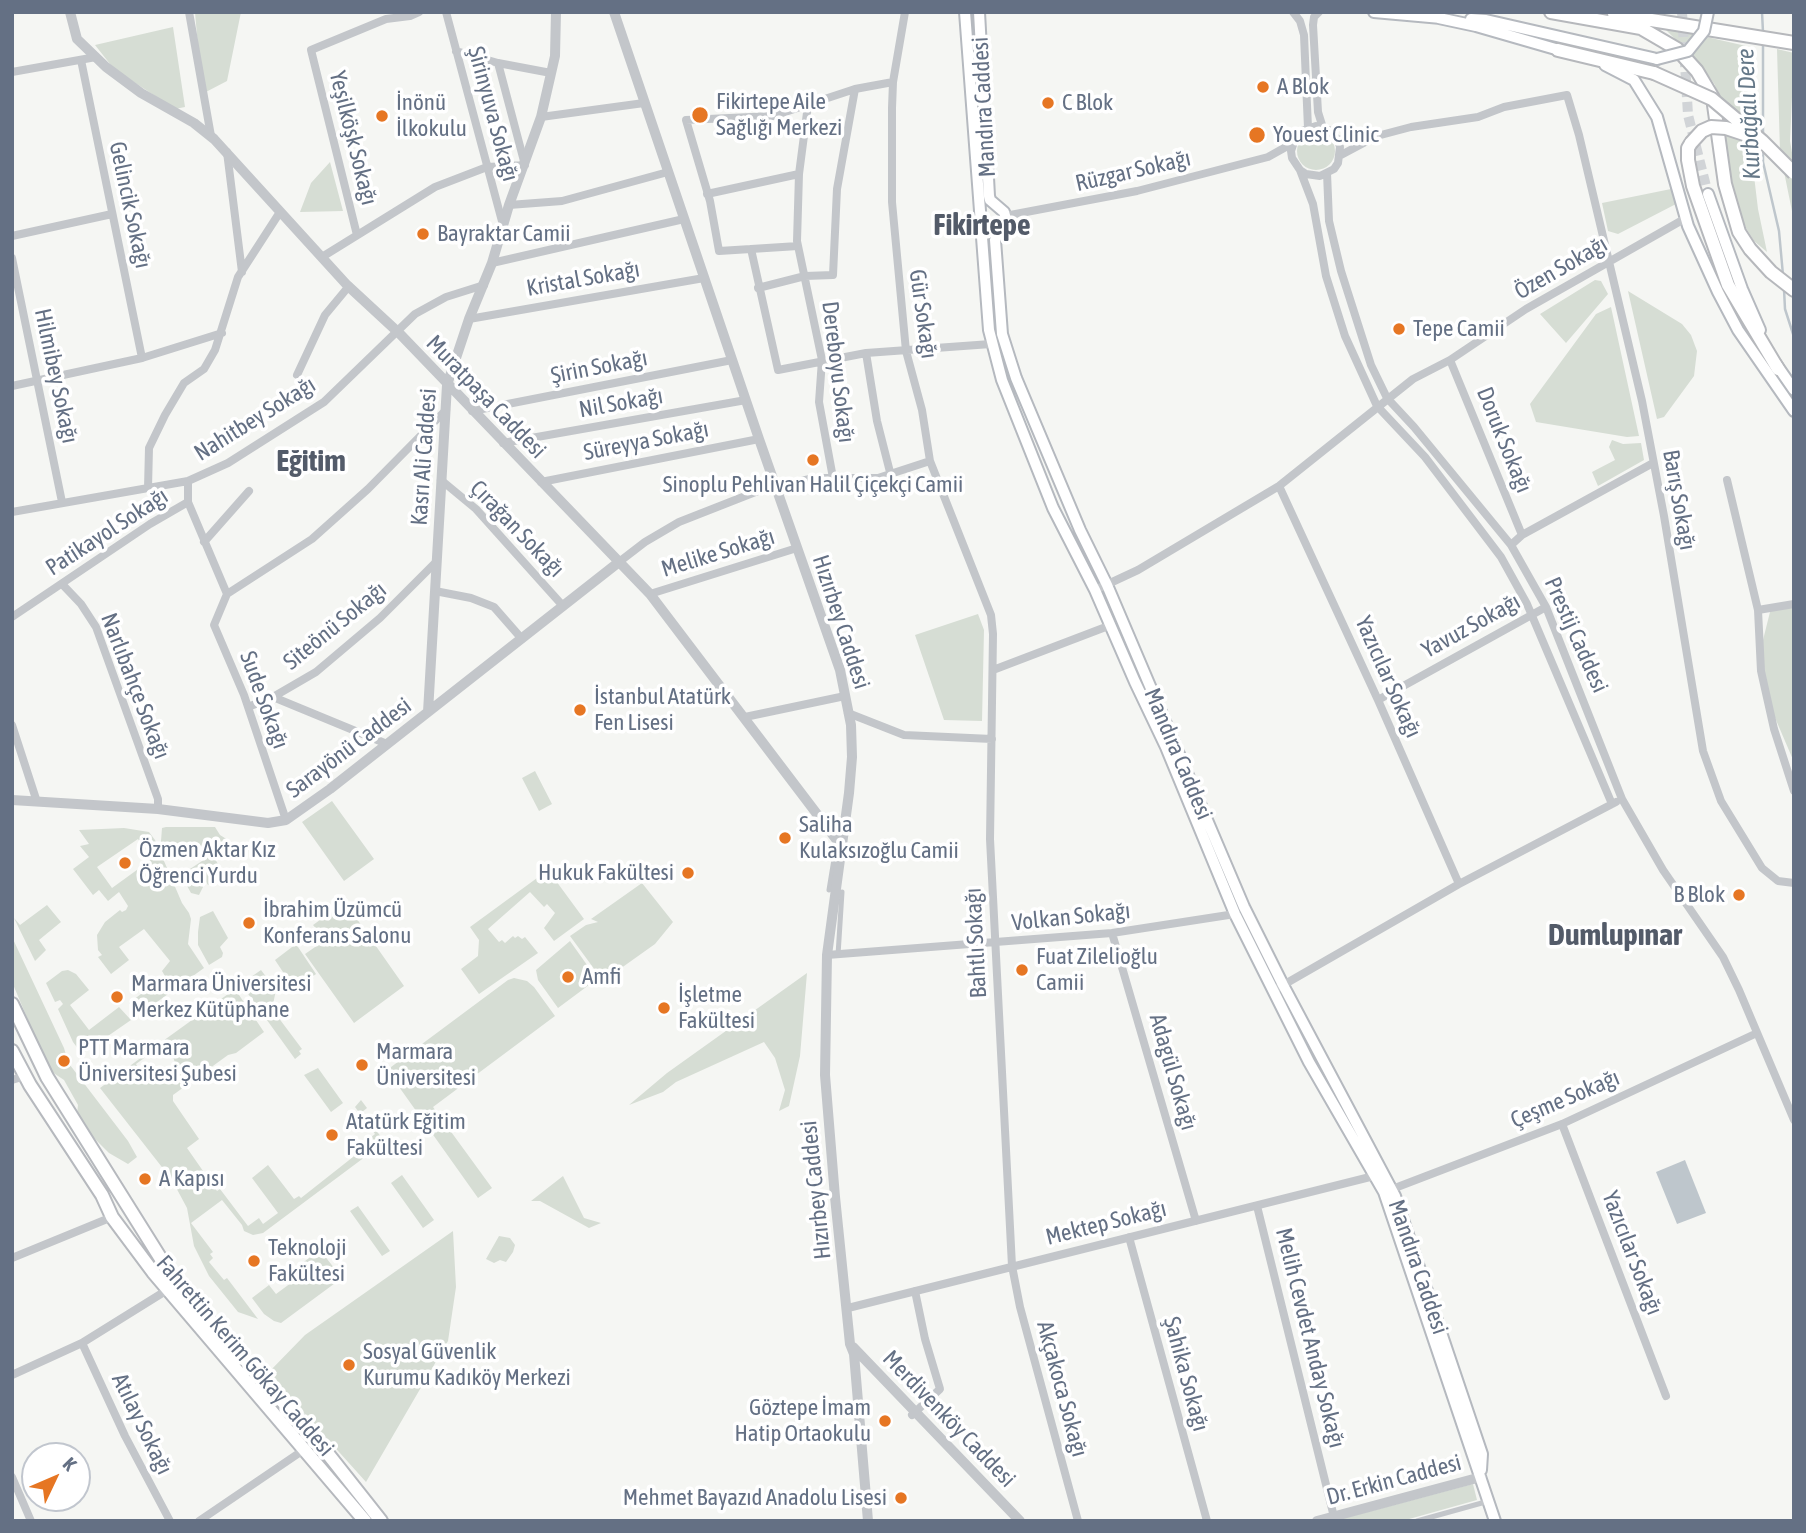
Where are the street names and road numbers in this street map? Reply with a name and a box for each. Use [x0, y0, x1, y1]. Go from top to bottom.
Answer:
street label: Mandıra Caddesi [967, 36, 1001, 178]
street label: Şirinyuva Sokağı [462, 44, 524, 184]
street label: Yeşilköşk Sokağı [323, 68, 383, 208]
street label: Gelincik Sokağı [103, 139, 157, 271]
street label: Rüzgar Sokağı [1073, 144, 1193, 198]
street label: Özen Sokağı [1510, 230, 1612, 306]
street label: Kristal Sokağı [524, 255, 642, 303]
street label: Gür Sokağı [903, 268, 943, 360]
street label: Dereboyu Sokağı [816, 300, 860, 444]
street label: Hilmibey Sokağı [28, 306, 84, 446]
street label: Muratpaşa Caddesi [420, 330, 552, 464]
street label: Şirin Sokağı [548, 344, 650, 390]
street label: Nahitbey Sokağı [189, 371, 321, 467]
street label: Nil Sokağı [577, 382, 665, 424]
street label: Doruk Sokağı [1470, 383, 1538, 497]
street label: Kasrı Ali Caddesi [405, 388, 443, 526]
street label: Süreyya Sokağı [581, 415, 711, 467]
street label: Barış Sokağı [1657, 448, 1701, 552]
street label: Çırağan Sokağı [464, 475, 570, 583]
street label: Patikayol Sokağı [41, 482, 173, 582]
street label: Melike Sokağı [658, 523, 778, 583]
street label: Hızırbey Caddesi [806, 551, 876, 693]
street label: Prestij Caddesi [1538, 573, 1614, 697]
street label: Siteönü Sokağı [278, 576, 392, 676]
street label: Yavuz Sokağı [1417, 588, 1525, 664]
street label: Narlıbahçe Sokağı [95, 609, 175, 763]
street label: Yazıcılar Sokağı [1349, 612, 1427, 742]
street label: Sude Sokağı [234, 647, 294, 753]
street label: Mandıra Caddesi [1138, 684, 1218, 824]
street label: Sarayönü Caddesi [281, 692, 417, 804]
street label: Bahtlı Sokağı [959, 887, 993, 999]
street label: Volkan Sokağı [1010, 897, 1132, 937]
street label: Adagül Sokağı [1143, 1011, 1203, 1133]
street label: Çeşme Sokağı [1506, 1064, 1624, 1134]
street label: Hızırbey Caddesi [795, 1119, 837, 1261]
street label: Yazıcılar Sokağı [1596, 1187, 1668, 1319]
street label: Mektep Sokağı [1043, 1195, 1169, 1251]
street label: Mandıra Caddesi [1382, 1196, 1454, 1338]
street label: Melih Cevdet Anday Sokağı [1269, 1225, 1351, 1451]
street label: Fahrettin Kerim Gökay Caddesi [150, 1250, 340, 1462]
street label: Şahika Sokağı [1157, 1314, 1215, 1434]
street label: Akçakoca Sokağı [1031, 1318, 1093, 1460]
street label: Merdivenköy Caddesi [877, 1345, 1021, 1493]
street label: Atılay Sokağı [106, 1369, 178, 1479]
street label: Dr. Erkin Caddesi [1324, 1449, 1464, 1511]

